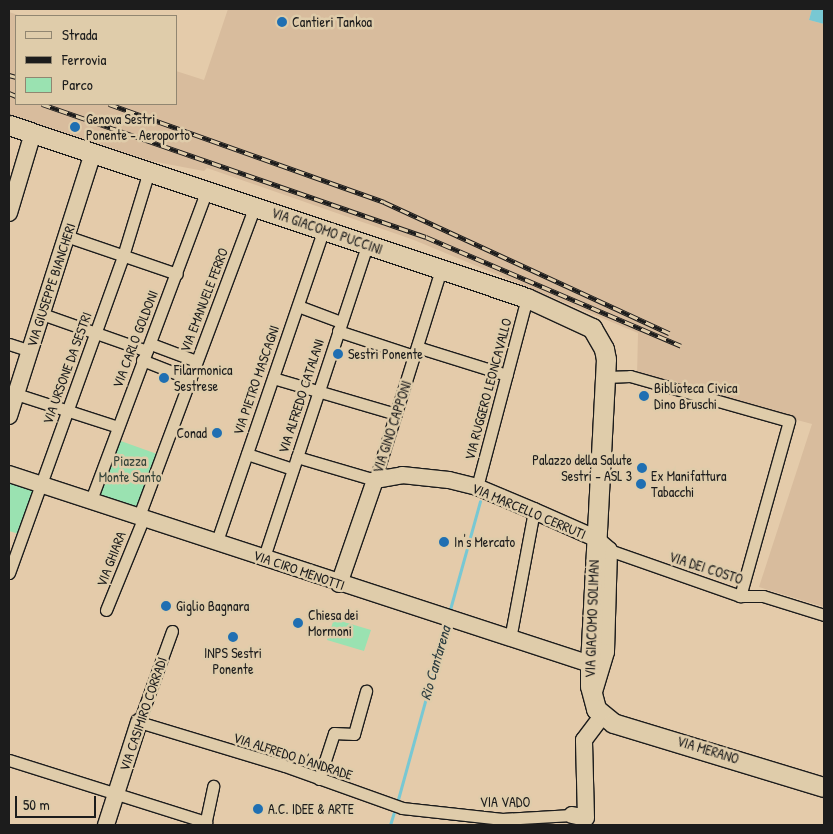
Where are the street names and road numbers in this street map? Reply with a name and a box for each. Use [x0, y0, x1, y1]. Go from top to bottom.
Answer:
street label: VIA GIACOMO PUCCINI [269, 204, 385, 258]
street label: VIA GIUSEPPE BIANCHERI [23, 221, 79, 349]
street label: VIA EMANUELE FERRO [176, 245, 232, 355]
street label: VIA CARLO GOLDONI [109, 288, 161, 390]
street label: VIA URSONE DA SESTRI [39, 310, 95, 426]
street label: VIA RUGGERO LEONCAVALLO [461, 316, 515, 462]
street label: VIA PIETRO MASCAGNI [229, 323, 283, 437]
street label: VIA ALFREDO CATALANI [275, 337, 327, 455]
street label: VIA GINO CAPPONI [369, 379, 415, 475]
street label: VIA MARCELLO CERRUTI [470, 479, 588, 543]
street label: VIA GHIARA [93, 529, 129, 589]
street label: VIA CIRO MENOTTI [251, 546, 347, 594]
street label: VIA DEI COSTO [667, 548, 745, 588]
street label: VIA GIACOMO SOLIMAN [582, 560, 602, 678]
street label: VIA CASIMIRO CORRADI [116, 655, 170, 773]
street label: VIA ALFREDO D'ANDRADE [231, 729, 355, 783]
street label: VIA MERANO [675, 733, 741, 767]
street label: VIA VADO [480, 794, 530, 810]

